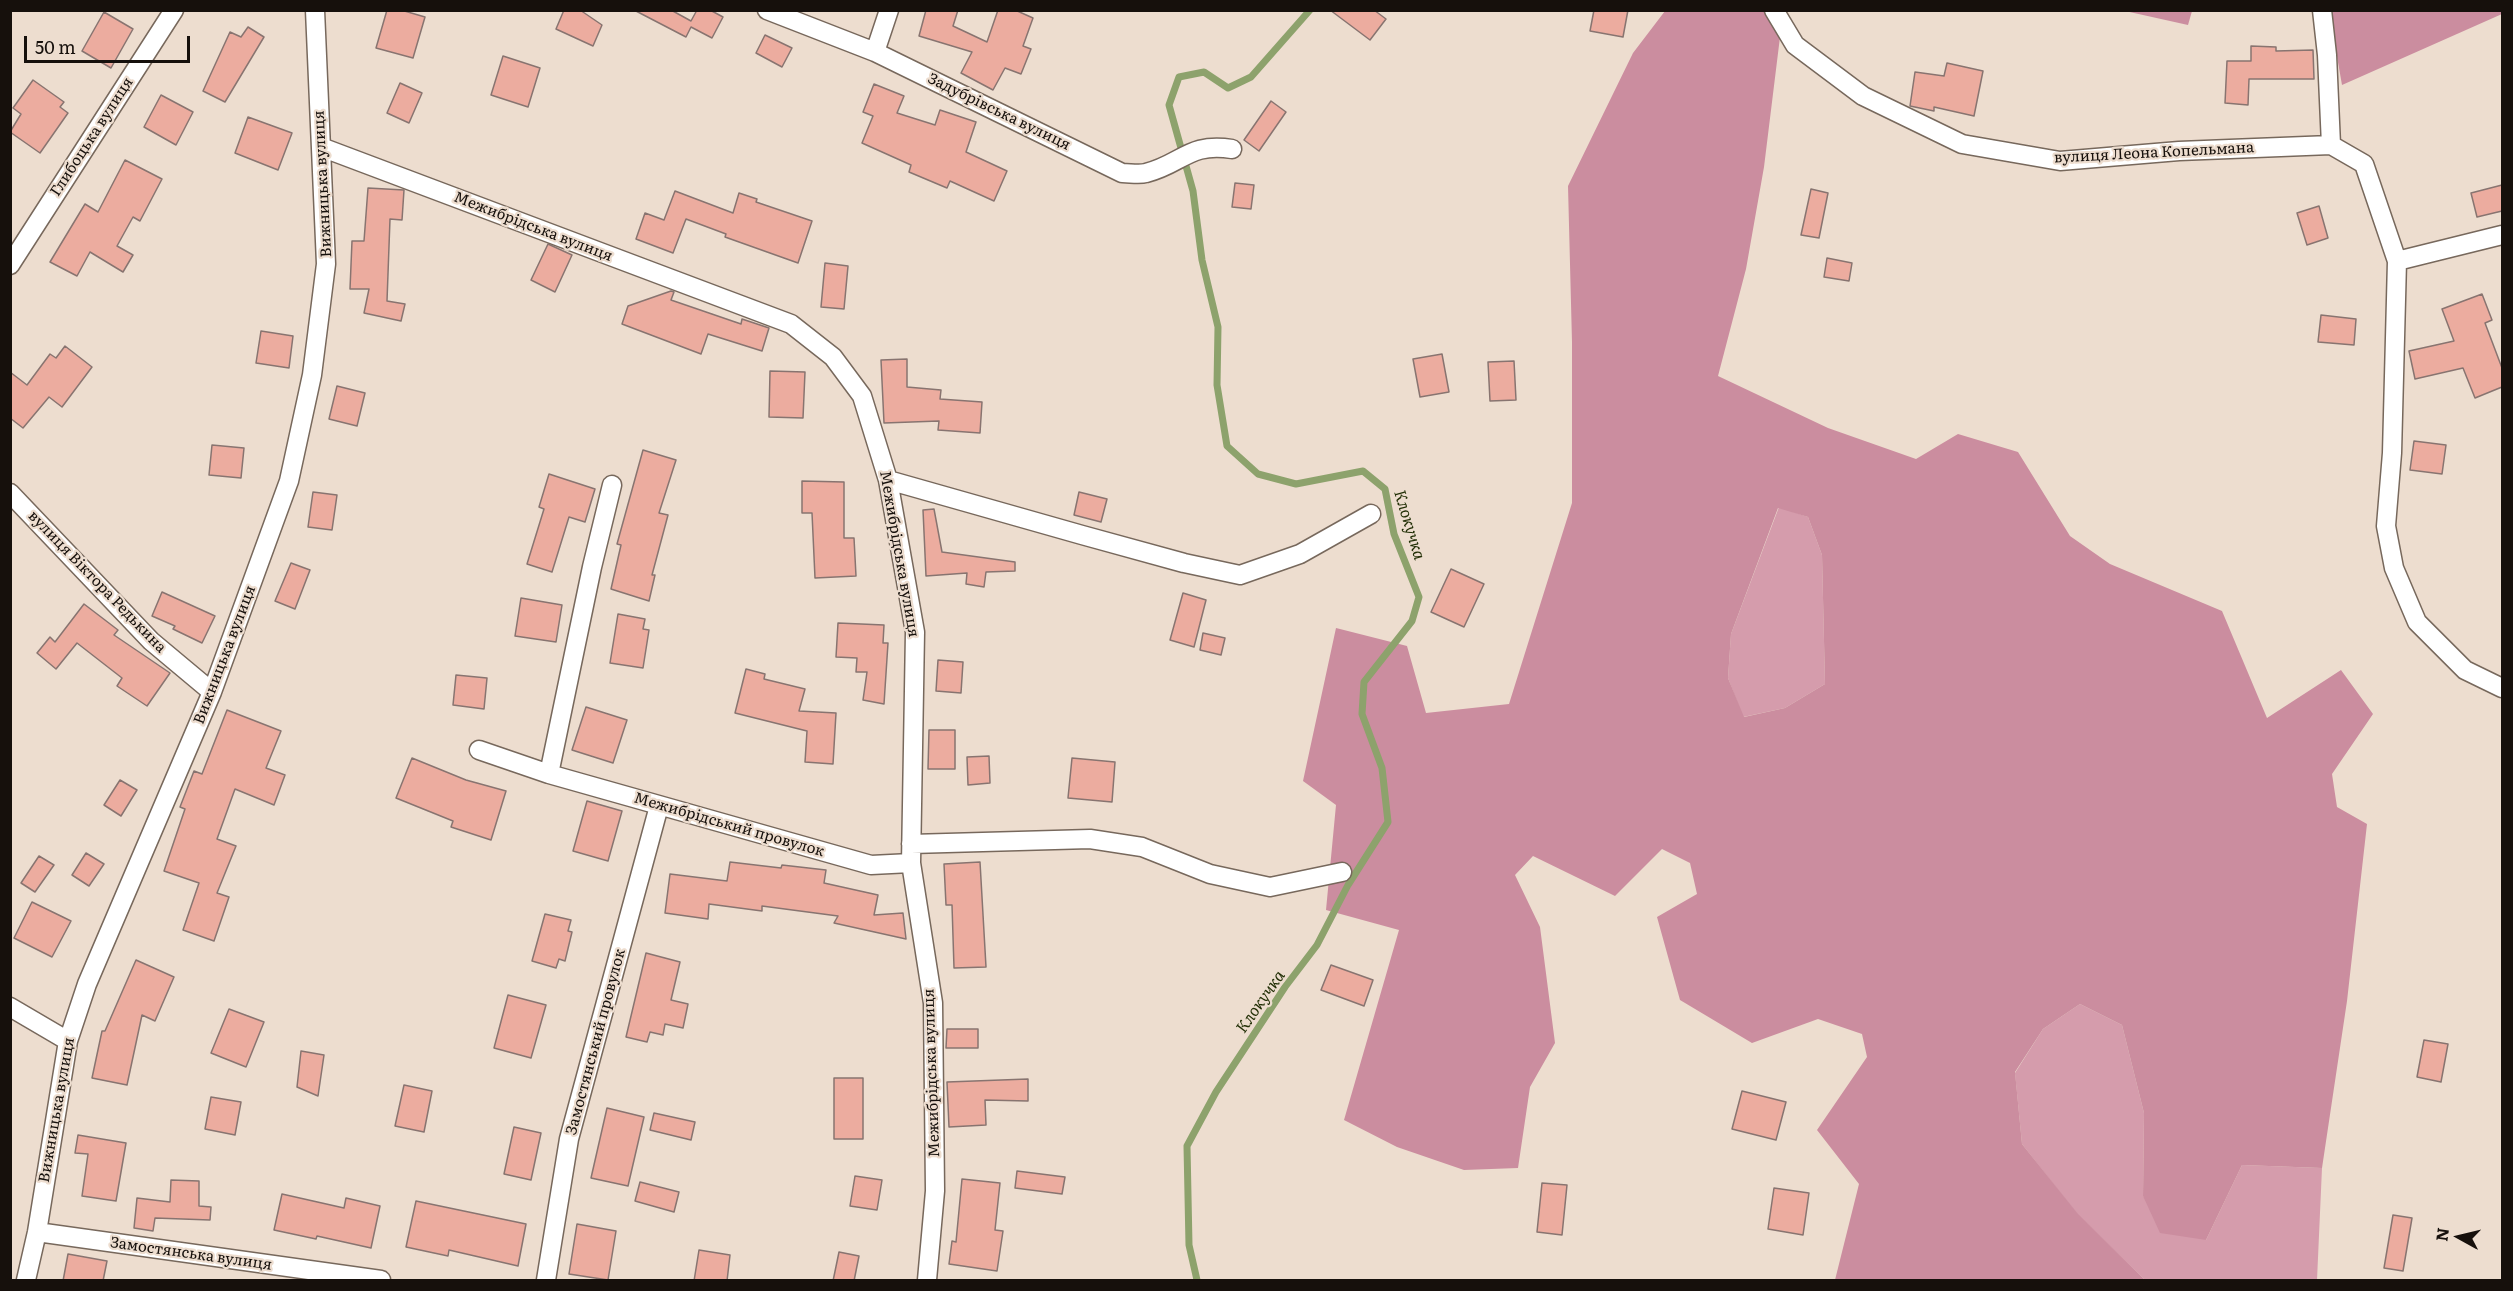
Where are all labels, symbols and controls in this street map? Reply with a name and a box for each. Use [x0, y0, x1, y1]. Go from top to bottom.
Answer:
scale bar [27, 24, 194, 62]
text: 50 m [35, 33, 76, 60]
street label: Задубрівська вулиця [925, 70, 1073, 154]
street label: Глибоцька вулиця [47, 74, 137, 200]
street label: Вижницька вулиця [310, 110, 336, 258]
street label: вулиця Леона Копельмана [2054, 139, 2254, 167]
street label: Межибрідська вулиця [451, 188, 615, 266]
street label: Межибрідська вулиця [875, 469, 923, 639]
water label: Клокучка [1389, 488, 1429, 562]
street label: вулиця Віктора Редькина [24, 507, 170, 657]
street label: Вижницька вулиця [190, 583, 260, 727]
street label: Межибрідський провулок [632, 789, 826, 861]
street label: Замостянський провулок [562, 947, 630, 1137]
water label: Клокучка [1233, 967, 1289, 1037]
street label: Межибрідська вулиця [920, 988, 944, 1158]
street label: Вижницька вулиця [35, 1036, 79, 1184]
north arrow [2429, 1207, 2489, 1267]
text: N [2428, 1226, 2454, 1243]
street label: Замостянська вулиця [109, 1234, 273, 1274]

